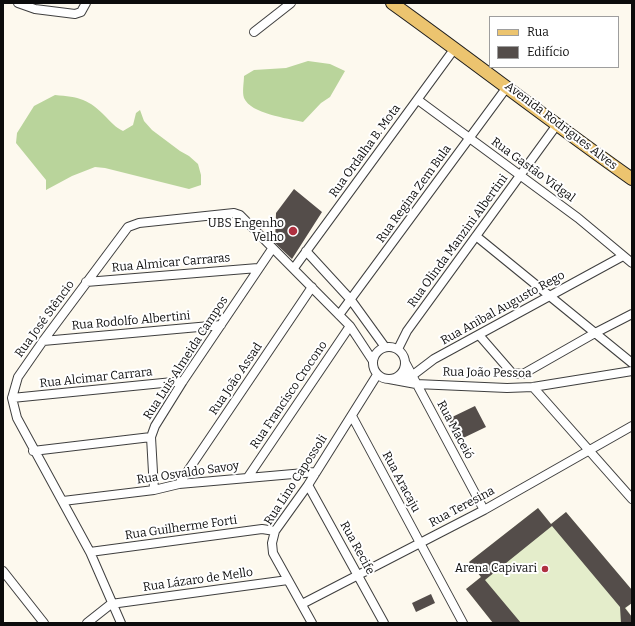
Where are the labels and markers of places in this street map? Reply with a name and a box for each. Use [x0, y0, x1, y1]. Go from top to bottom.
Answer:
place label: UBS Engenho Velho [208, 217, 284, 245]
marker: UBS Engenho Velho [287, 225, 299, 237]
place label: Arena Capivari [455, 562, 537, 576]
marker: Arena Capivari [540, 564, 550, 574]

